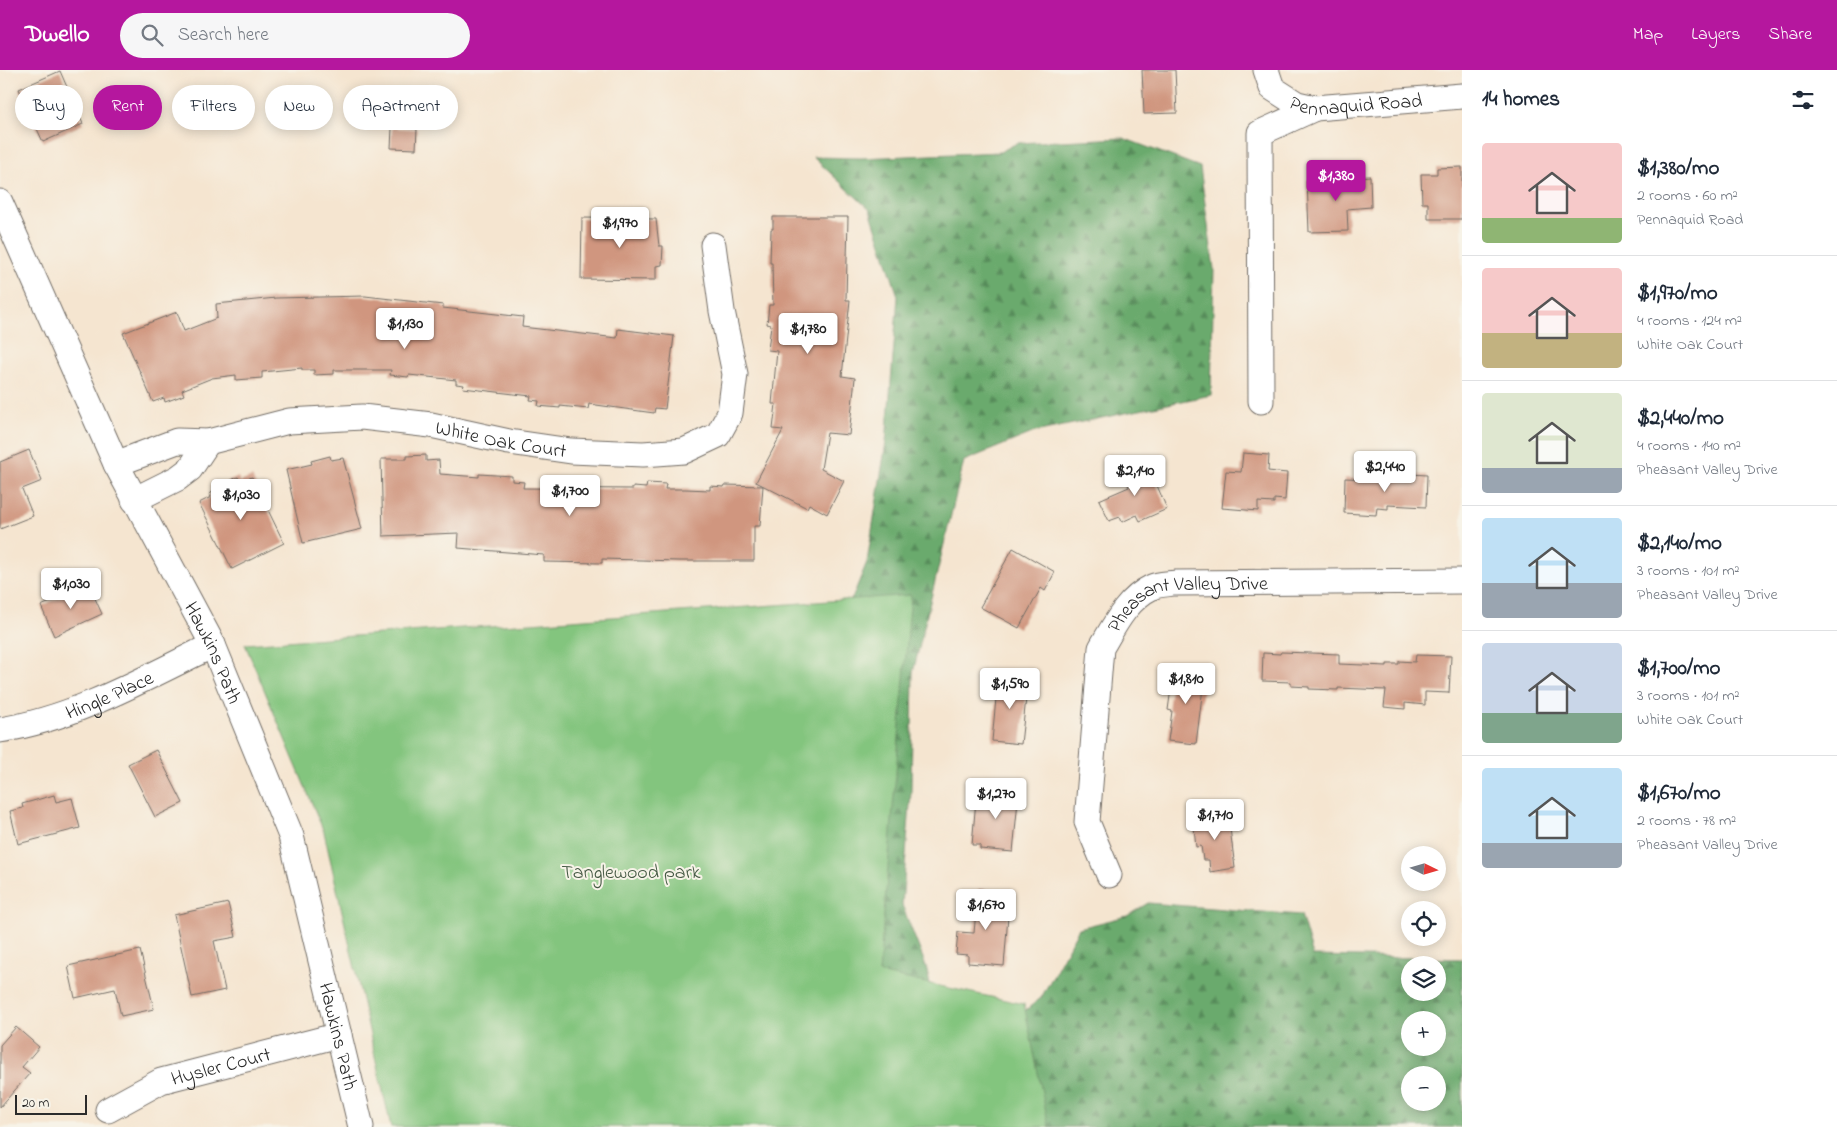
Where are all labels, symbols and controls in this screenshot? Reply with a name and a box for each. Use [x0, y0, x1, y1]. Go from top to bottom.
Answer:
search box [120, 13, 470, 58]
text: Dwello [25, 18, 90, 53]
icon: search [138, 21, 166, 49]
text: Search here [178, 22, 269, 49]
text: Map [1633, 22, 1663, 48]
text: Layers [1691, 22, 1741, 48]
text: Share [1769, 22, 1812, 48]
chip: Buy [15, 85, 83, 130]
chip: Rent [93, 85, 162, 130]
chip: Filters [172, 85, 255, 130]
chip: New [265, 85, 333, 130]
chip: Apartment [343, 85, 458, 130]
text: 14 homes [1482, 85, 1560, 115]
icon: filters [1789, 86, 1817, 114]
street label: Pennaquid Road [1282, 87, 1423, 125]
text: $1,380/mo [1637, 154, 1719, 184]
pin: $1,380 [1295, 160, 1377, 202]
icon: home [1522, 163, 1582, 223]
text: $1,380 [1317, 164, 1355, 188]
text: 2 rooms · 60 m² [1637, 184, 1738, 208]
pin: $1,970 [579, 206, 661, 249]
text: Pennaquid Road [1637, 208, 1743, 232]
text: $1,970 [602, 211, 638, 235]
text: $1,970/mo [1637, 279, 1718, 309]
icon: home [1522, 288, 1582, 348]
pin: $1,130 [364, 308, 446, 350]
text: 4 rooms · 124 m² [1637, 309, 1742, 333]
text: $1,130 [387, 312, 423, 336]
pin: $1,780 [767, 312, 849, 355]
text: $1,780 [789, 317, 827, 341]
text: White Oak Court [1637, 333, 1743, 357]
text: $2,440/mo [1637, 404, 1724, 434]
icon: home [1522, 413, 1582, 473]
street label: White Oak Court [432, 414, 568, 467]
text: 4 rooms · 140 m² [1637, 434, 1741, 458]
pin: $2,440 [1344, 450, 1426, 493]
pin: $2,140 [1094, 454, 1176, 497]
text: $2,440 [1365, 455, 1405, 479]
text: Pheasant Valley Drive [1637, 458, 1778, 482]
text: $2,140 [1116, 459, 1154, 483]
pin: $1,700 [529, 474, 611, 517]
pin: $1,030 [200, 478, 282, 521]
text: $1,700 [551, 479, 589, 503]
text: $1,030 [222, 483, 260, 507]
text: $2,140/mo [1637, 529, 1722, 559]
icon: home [1522, 538, 1582, 598]
text: 3 rooms · 101 m² [1637, 559, 1739, 583]
pin: $1,030 [30, 568, 112, 610]
street label: Pheasant Valley Drive [1101, 570, 1268, 639]
text: $1,030 [52, 572, 90, 596]
text: Pheasant Valley Drive [1637, 583, 1778, 607]
street label: Hawkins Path [175, 597, 248, 709]
text: $1,700/mo [1637, 654, 1721, 684]
pin: $1,810 [1145, 662, 1227, 705]
icon: home [1522, 663, 1582, 723]
street label: Hingle Place [62, 665, 159, 729]
text: $1,810 [1168, 667, 1204, 691]
pin: $1,590 [969, 668, 1051, 710]
text: $1,590 [991, 672, 1029, 696]
text: 3 rooms · 101 m² [1637, 684, 1739, 708]
text: White Oak Court [1637, 708, 1743, 732]
pin: $1,270 [955, 778, 1037, 820]
text: $1,670/mo [1637, 779, 1721, 809]
text: $1,270 [977, 782, 1015, 806]
icon: home [1522, 788, 1582, 848]
pin: $1,710 [1174, 798, 1256, 841]
text: $1,710 [1197, 803, 1233, 827]
text: 2 rooms · 78 m² [1637, 809, 1736, 833]
text: Pheasant Valley Drive [1637, 833, 1778, 857]
north arrow [1401, 846, 1446, 891]
map controls [1401, 846, 1446, 1111]
park label: Tanglewood park [561, 859, 701, 889]
pin: $1,670 [945, 888, 1027, 931]
text: $1,670 [967, 893, 1005, 917]
button: locate [1401, 901, 1446, 946]
button: layers [1401, 956, 1446, 1001]
street label: Hawkins Path [310, 980, 364, 1094]
button: + [1401, 1011, 1446, 1056]
street label: Hysler Court [168, 1041, 275, 1095]
button: − [1401, 1066, 1446, 1111]
scale bar [15, 1092, 88, 1115]
text: 20 m [22, 1093, 49, 1114]

